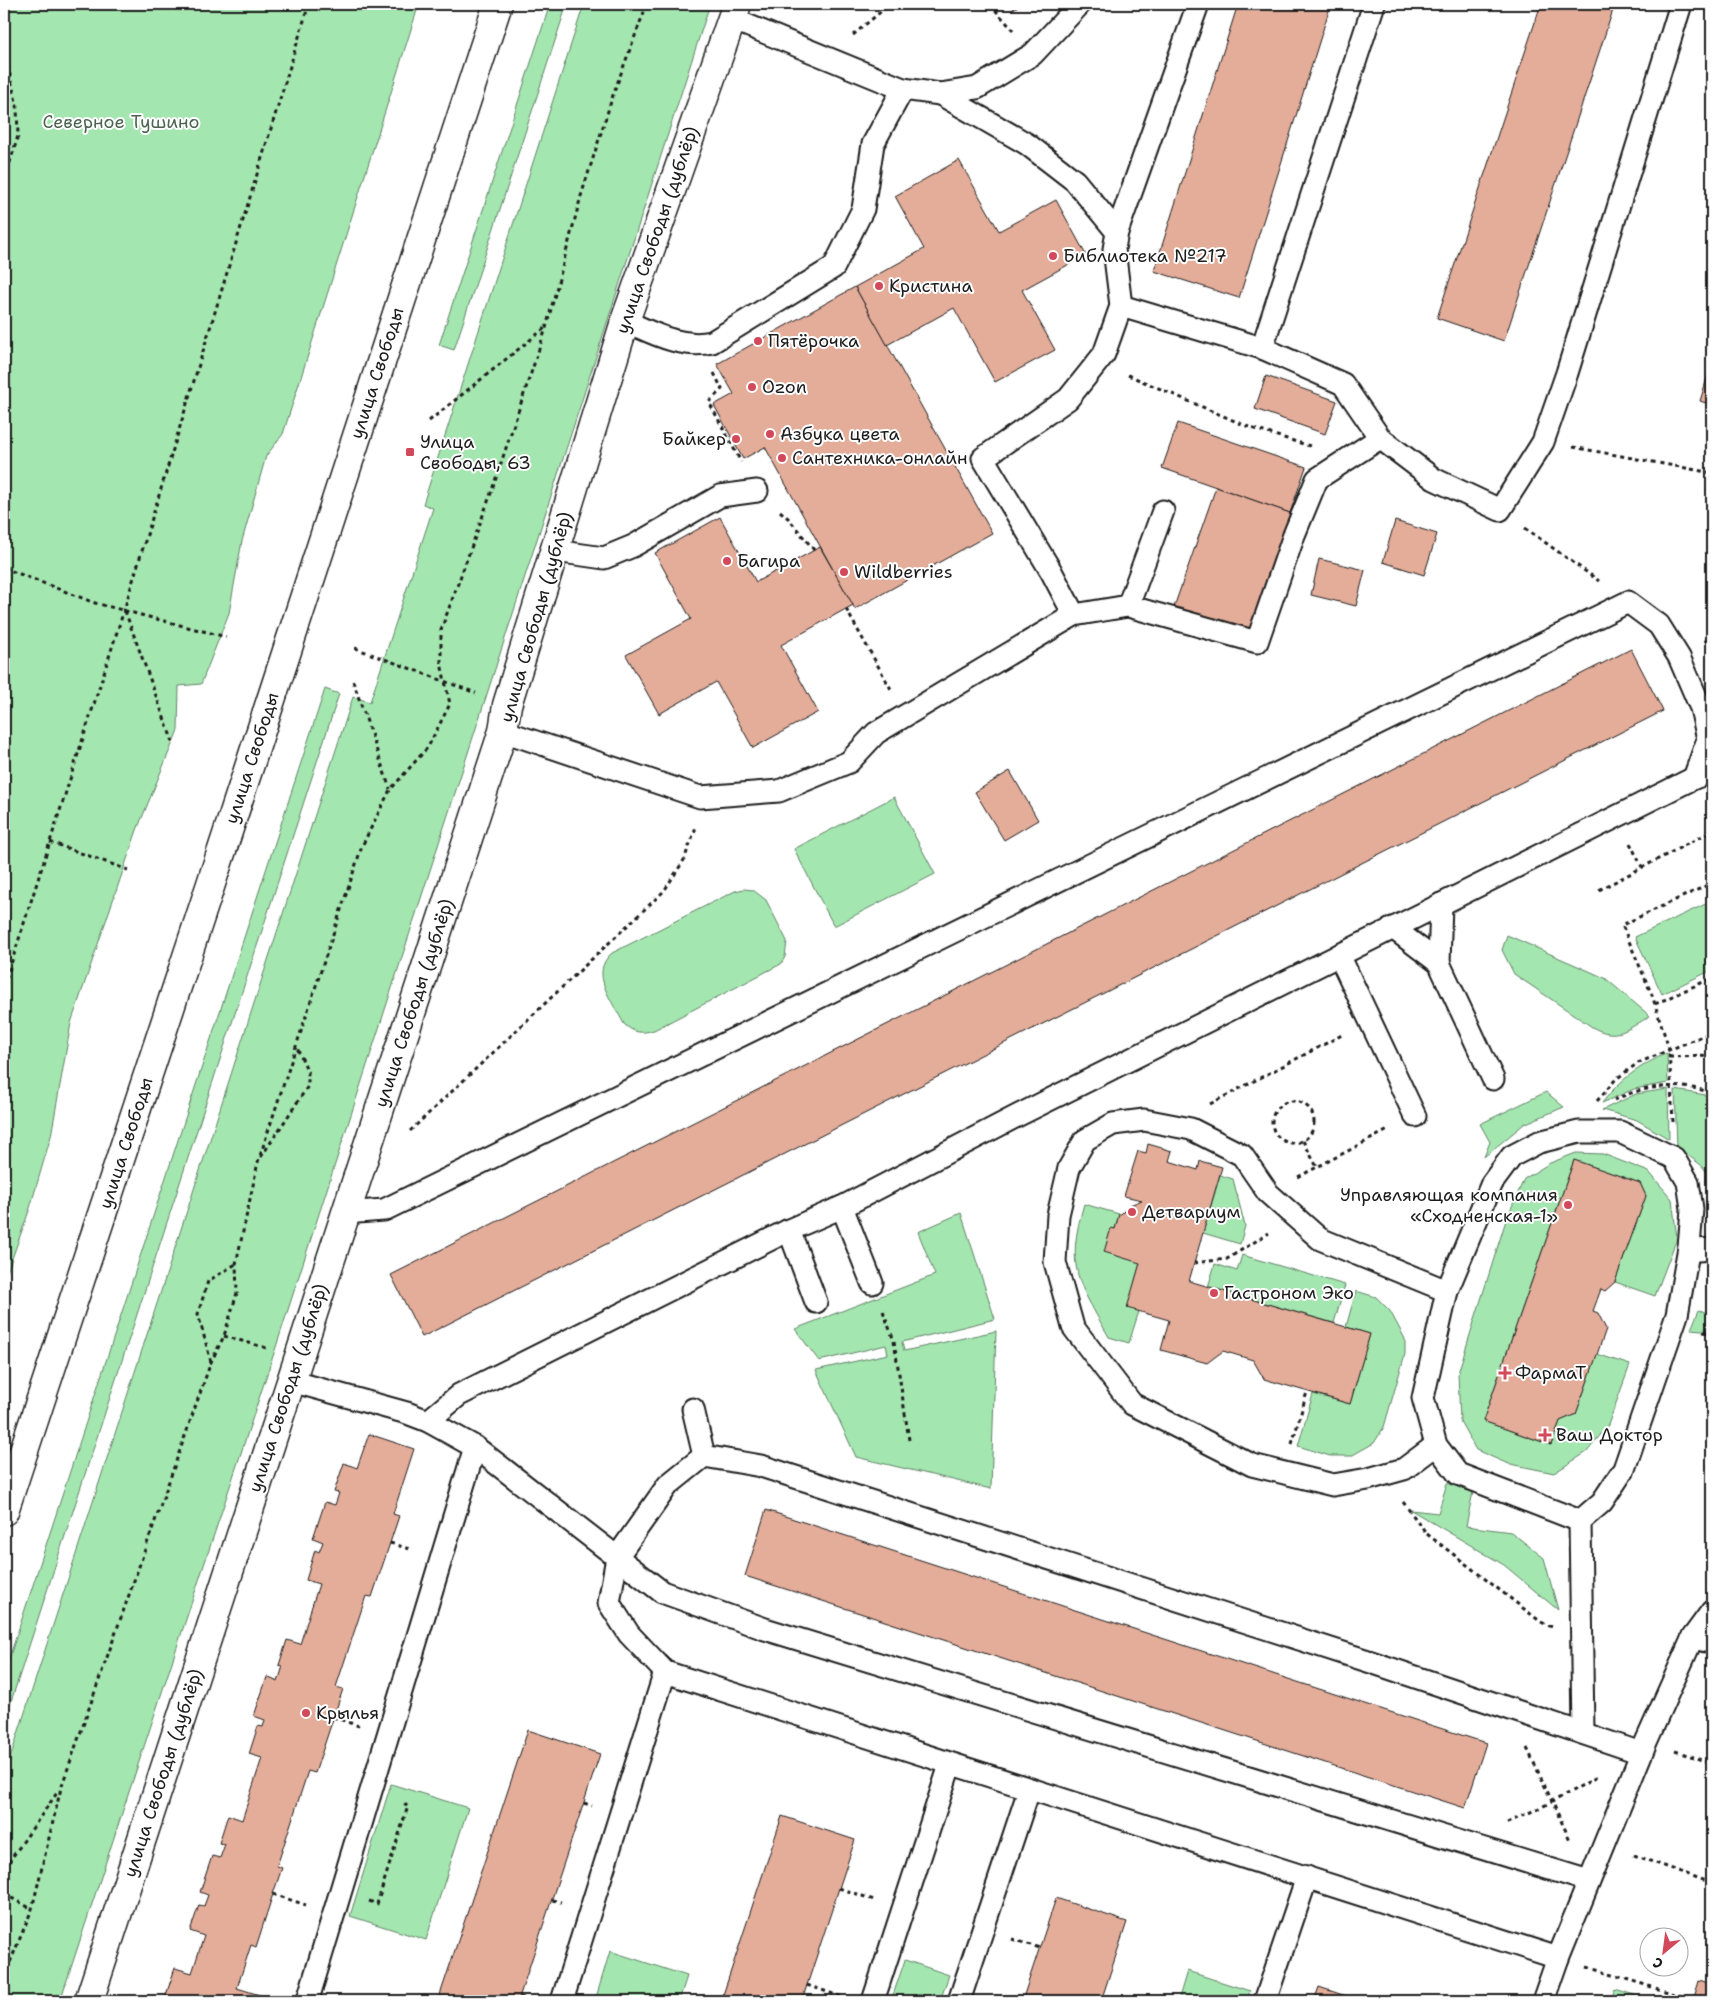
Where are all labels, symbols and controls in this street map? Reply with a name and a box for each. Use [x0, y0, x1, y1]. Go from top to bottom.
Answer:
park label: Северное Тушино [43, 110, 199, 134]
street label: улица Свободы (дублёр) [610, 123, 704, 337]
place label: Библиотека №217 [1063, 244, 1227, 268]
marker: Библиотека №217 [1047, 250, 1059, 262]
place label: Кристина [889, 274, 973, 298]
marker: Кристина [873, 280, 885, 292]
street label: улица Свободы [344, 304, 410, 442]
place label: Пятёрочка [768, 329, 859, 353]
marker: Пятёрочка [752, 335, 764, 347]
place label: Ozon [762, 375, 807, 399]
marker: Ozon [746, 381, 758, 393]
place label: Азбука цвета [780, 422, 900, 446]
place label: Байкер [662, 427, 726, 451]
marker: Азбука цвета [764, 428, 776, 440]
place label: Улица Свободы, 63 [420, 430, 531, 475]
marker: Байкер [730, 433, 742, 445]
marker: Улица Свободы, 63 [404, 446, 416, 458]
place label: Сантехника-онлайн [792, 446, 968, 470]
marker: Сантехника-онлайн [776, 452, 788, 464]
street label: улица Свободы (дублёр) [494, 509, 578, 725]
place label: Багира [737, 549, 800, 573]
marker: Багира [721, 555, 733, 567]
place label: Wildberries [854, 560, 953, 584]
marker: Wildberries [838, 566, 850, 578]
street label: улица Свободы [219, 689, 285, 827]
street label: улица Свободы (дублёр) [369, 896, 459, 1110]
street label: улица Свободы [93, 1074, 159, 1212]
place label: Управляющая компания «Сходненская-1» [1340, 1183, 1558, 1228]
marker: Управляющая компания «Сходненская-1» [1562, 1199, 1574, 1211]
place label: Детвариум [1142, 1200, 1241, 1224]
marker: Детвариум [1126, 1206, 1138, 1218]
street label: улица Свободы (дублёр) [243, 1281, 333, 1495]
place label: Гастроном Эко [1224, 1281, 1354, 1305]
marker: Гастроном Эко [1208, 1287, 1220, 1299]
place label: ФармаТ [1515, 1361, 1586, 1385]
marker: ФармаТ [1499, 1367, 1511, 1379]
place label: Ваш Доктор [1556, 1423, 1663, 1447]
marker: Ваш Доктор [1538, 1428, 1552, 1442]
street label: улица Свободы (дублёр) [118, 1666, 208, 1880]
place label: Крылья [316, 1701, 379, 1725]
marker: Крылья [300, 1707, 312, 1719]
north arrow [1638, 1928, 1688, 1978]
text: С [1650, 1953, 1666, 1973]

